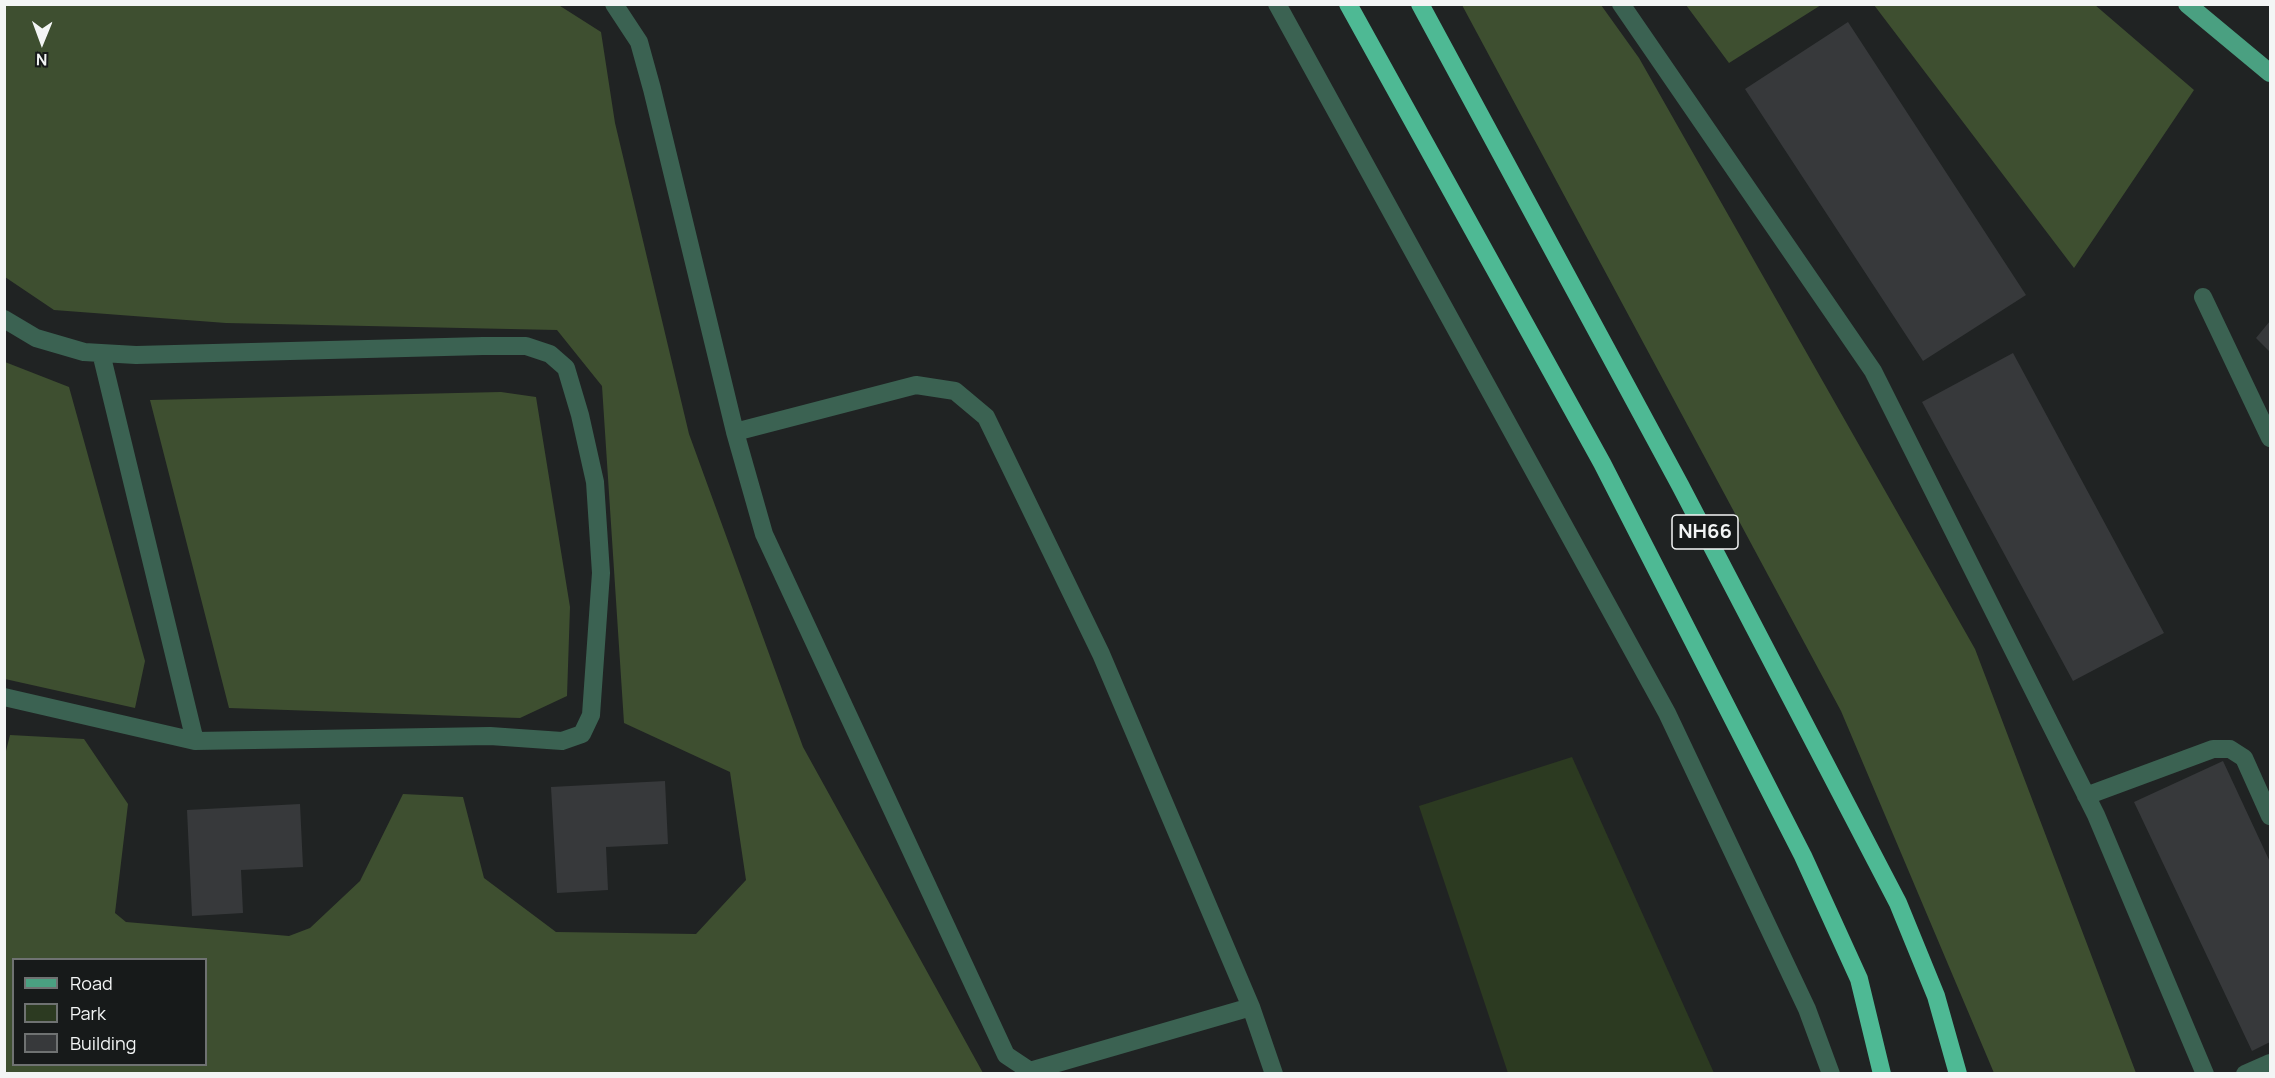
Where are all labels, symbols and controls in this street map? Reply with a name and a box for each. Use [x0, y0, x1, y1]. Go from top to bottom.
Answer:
north arrow [12, 12, 72, 72]
text: N [36, 49, 48, 71]
road number: NH66 [1672, 515, 1738, 549]
legend [12, 958, 207, 1066]
text: Road [70, 971, 113, 995]
text: Park [70, 1001, 106, 1025]
text: Building [70, 1031, 136, 1055]

